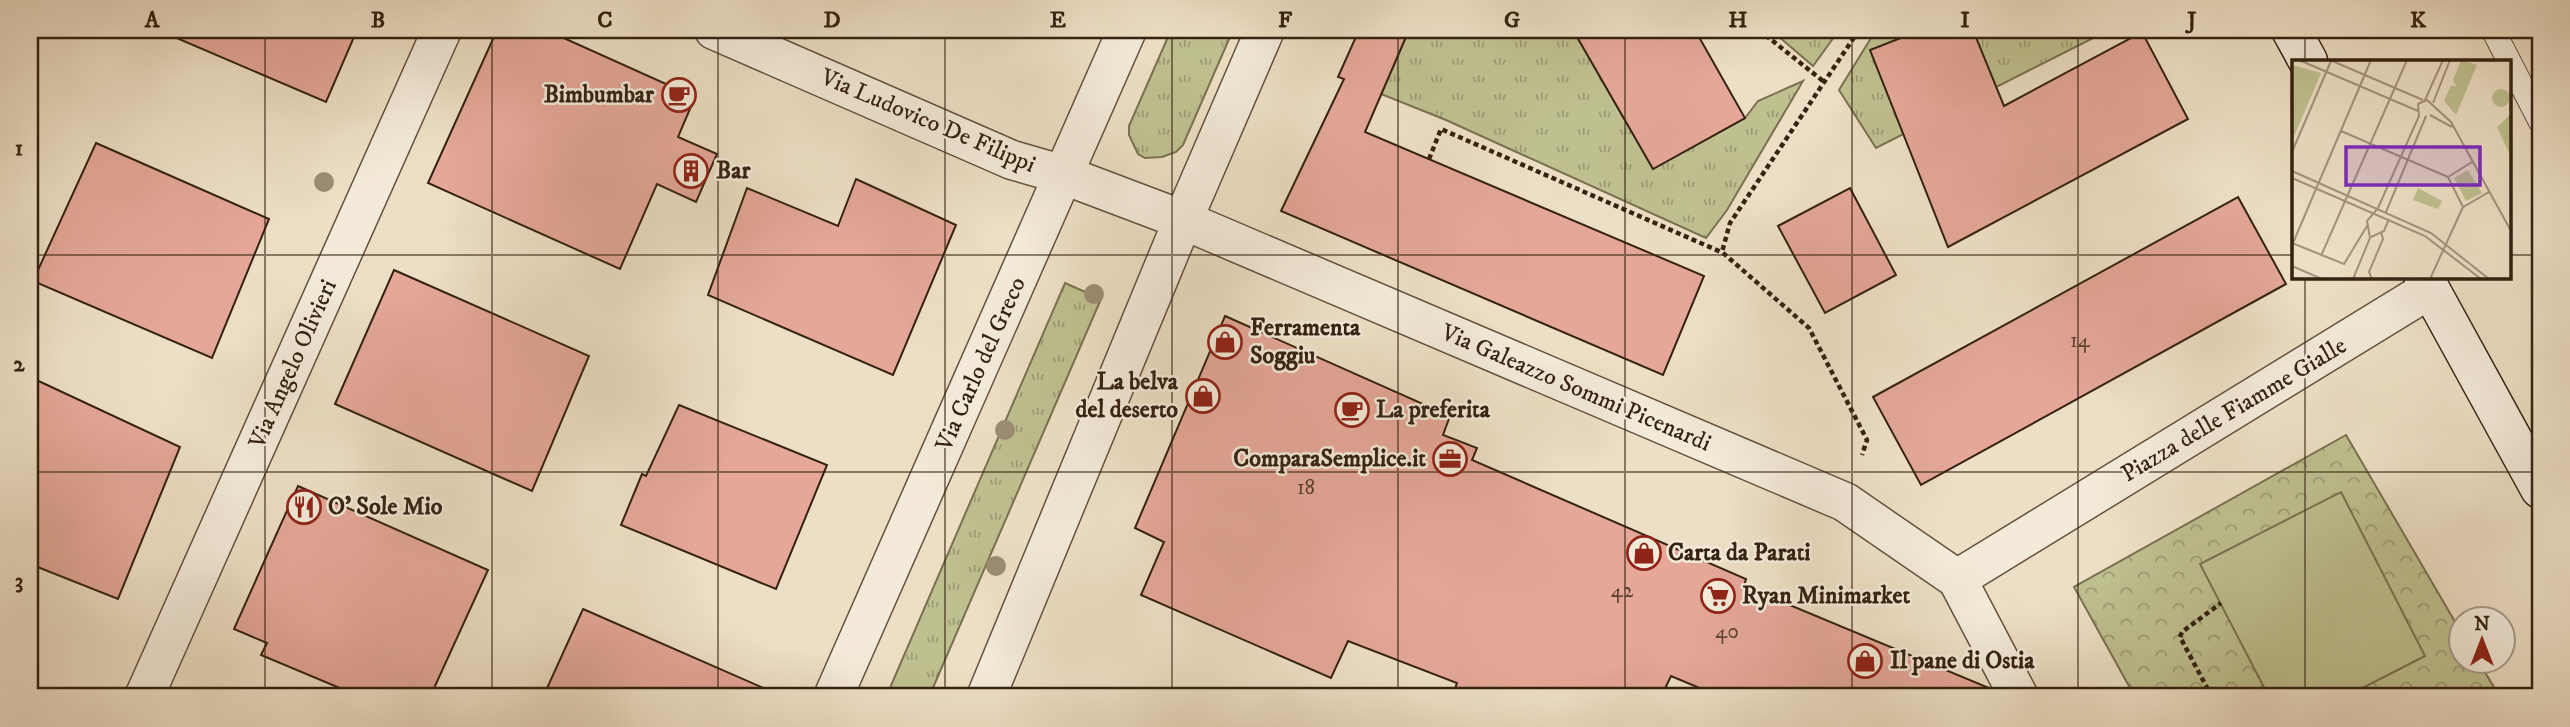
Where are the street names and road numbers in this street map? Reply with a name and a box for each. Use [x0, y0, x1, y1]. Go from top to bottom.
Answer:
street label: Via Ludovico De Filippi [815, 62, 1040, 180]
street label: Via Carlo del Greco [929, 272, 1033, 457]
street label: Via Angelo Olivieri [242, 275, 344, 454]
street label: Via Galeazzo Sommi Picenardi [1436, 317, 1715, 459]
street label: Piazza delle Fiamme Gialle [2116, 331, 2352, 489]

